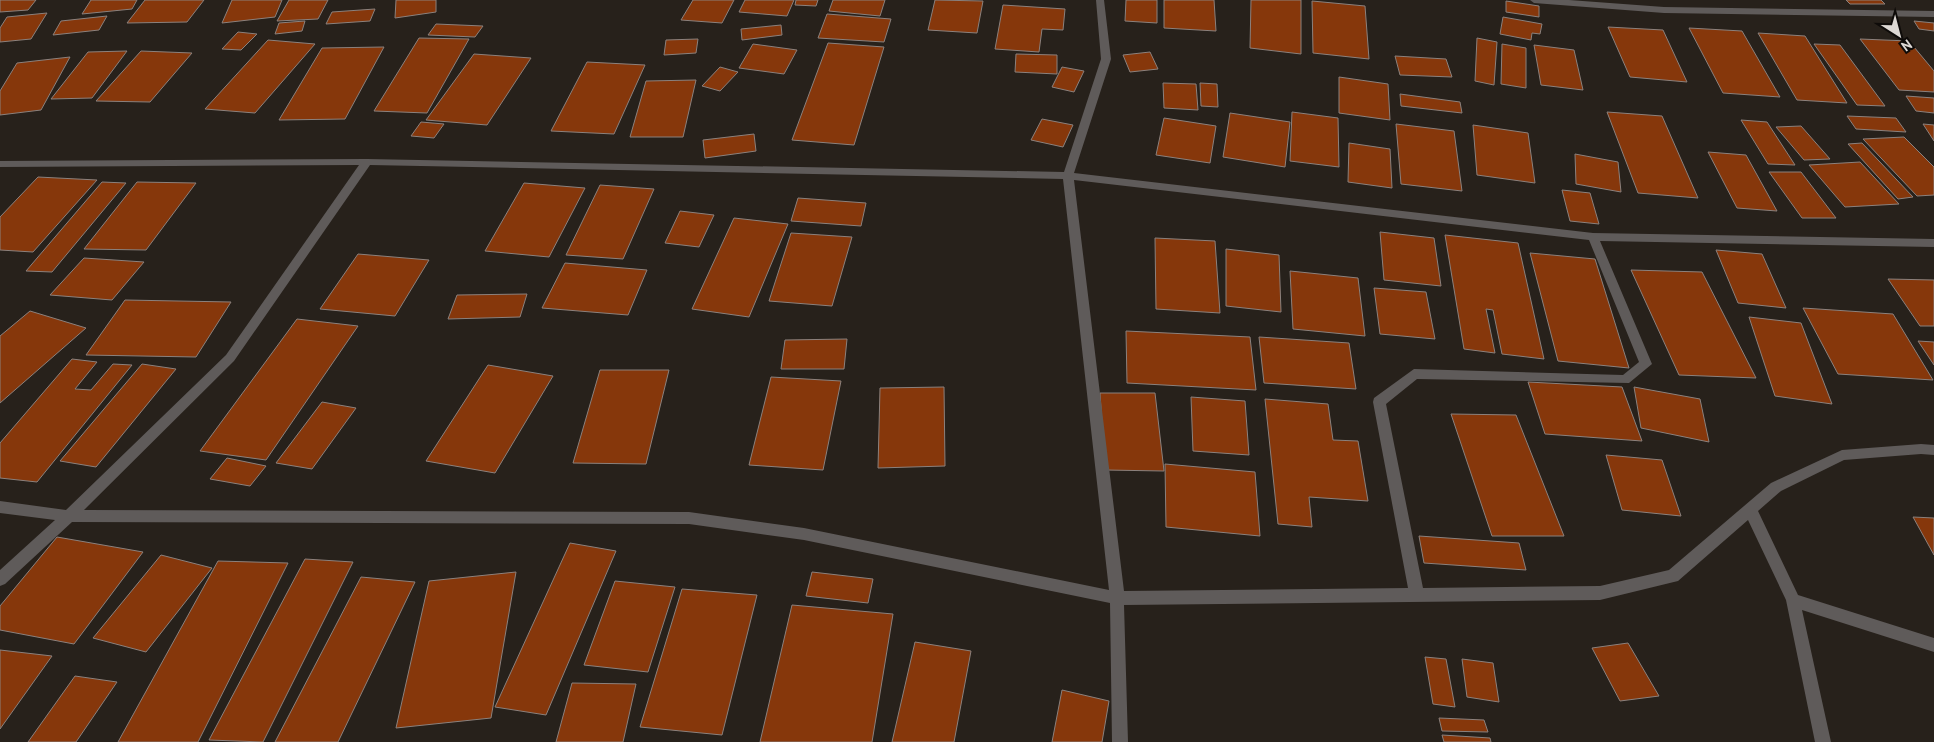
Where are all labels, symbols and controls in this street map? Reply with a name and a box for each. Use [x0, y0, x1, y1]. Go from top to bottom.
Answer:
north arrow [1874, 10, 1924, 60]
text: N [1898, 36, 1916, 56]

